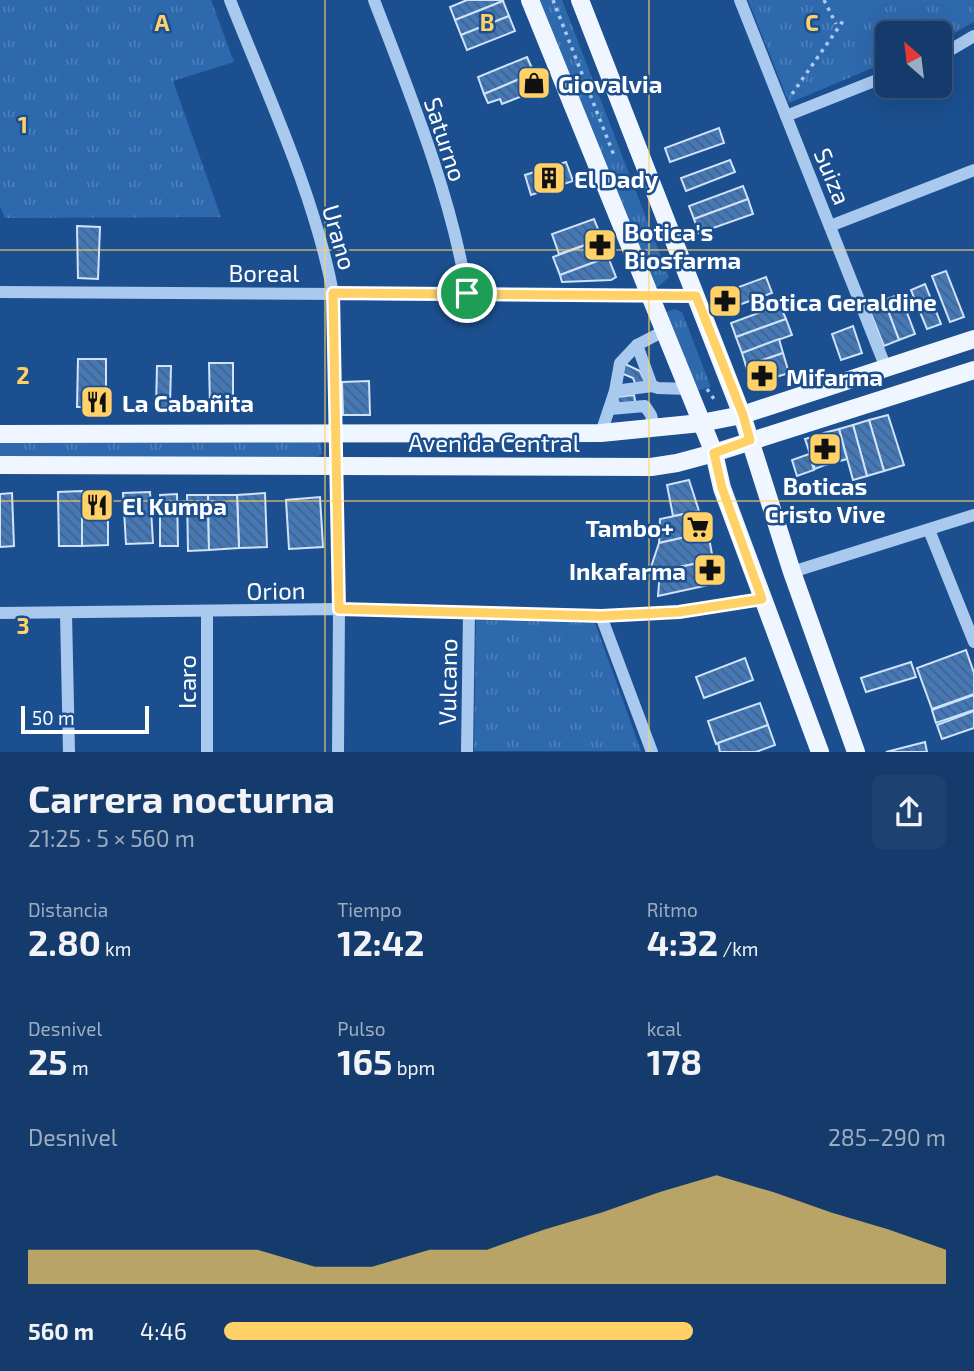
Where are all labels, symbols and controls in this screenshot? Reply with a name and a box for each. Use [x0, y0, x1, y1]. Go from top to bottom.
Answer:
text: A [154, 8, 170, 36]
text: B [480, 8, 494, 36]
text: C [805, 8, 819, 36]
north arrow [875, 21, 952, 98]
map controls [875, 21, 952, 98]
shop icon: Giovalvia [515, 64, 553, 102]
place label: Giovalvia [558, 69, 662, 98]
street label: Saturno [419, 93, 473, 185]
text: 1 [18, 110, 28, 138]
street label: Suiza [809, 143, 857, 209]
building icon: El Dady [530, 159, 568, 197]
place label: El Dady [574, 164, 659, 193]
street label: Urano [317, 201, 363, 273]
place label: Botica's Biosfarma [624, 217, 741, 274]
pharmacy icon: Botica's Biosfarma [581, 226, 619, 264]
street label: Boreal [228, 258, 300, 287]
pin [437, 263, 497, 323]
icon: arrive [448, 274, 486, 312]
pharmacy icon: Botica Geraldine [706, 282, 744, 320]
place label: Botica Geraldine [750, 287, 937, 316]
pharmacy icon: Mifarma [743, 357, 781, 395]
text: 2 [16, 361, 30, 389]
place label: Mifarma [786, 362, 883, 391]
restaurant icon: La Cabañita [78, 383, 116, 421]
place label: La Cabañita [122, 388, 254, 417]
street label: Avenida Central [408, 428, 580, 457]
pharmacy icon: Boticas Cristo Vive [806, 430, 844, 468]
place label: Boticas Cristo Vive [764, 471, 886, 528]
restaurant icon: El Kumpa [78, 486, 116, 524]
place label: El Kumpa [122, 491, 227, 520]
supermarket icon: Tambo+ [679, 508, 717, 546]
place label: Tambo+ [586, 513, 674, 542]
pharmacy icon: Inkafarma [691, 551, 729, 589]
place label: Inkafarma [569, 556, 686, 585]
street label: Orion [246, 575, 306, 605]
text: 3 [16, 611, 30, 639]
street label: Vulcano [432, 638, 462, 726]
street label: Icaro [172, 655, 201, 709]
scale bar [21, 702, 149, 734]
text: 50 m [32, 706, 75, 729]
text: Carrera nocturna [28, 775, 335, 821]
button: share [872, 775, 946, 849]
text: 21:25 · 5 × 560 m [28, 824, 195, 852]
text: Distancia [28, 898, 108, 921]
text: Tiempo [337, 898, 402, 921]
text: Ritmo [647, 898, 698, 921]
text: 2.80 [28, 921, 101, 963]
text: 12:42 [337, 921, 424, 963]
text: 4:32 [647, 921, 718, 963]
text: km [101, 937, 131, 960]
text: /km [718, 937, 759, 960]
text: Desnivel [28, 1017, 102, 1040]
text: Pulso [337, 1017, 385, 1040]
text: kcal [647, 1017, 681, 1040]
text: 25 [28, 1040, 68, 1082]
text: 165 [337, 1040, 392, 1082]
text: 178 [647, 1040, 702, 1082]
text: m [68, 1056, 89, 1079]
text: bpm [392, 1056, 435, 1079]
text: Desnivel [28, 1123, 118, 1151]
text: 285–290 m [828, 1123, 946, 1151]
text: 560 m [28, 1317, 94, 1345]
text: 4:46 [140, 1317, 187, 1345]

